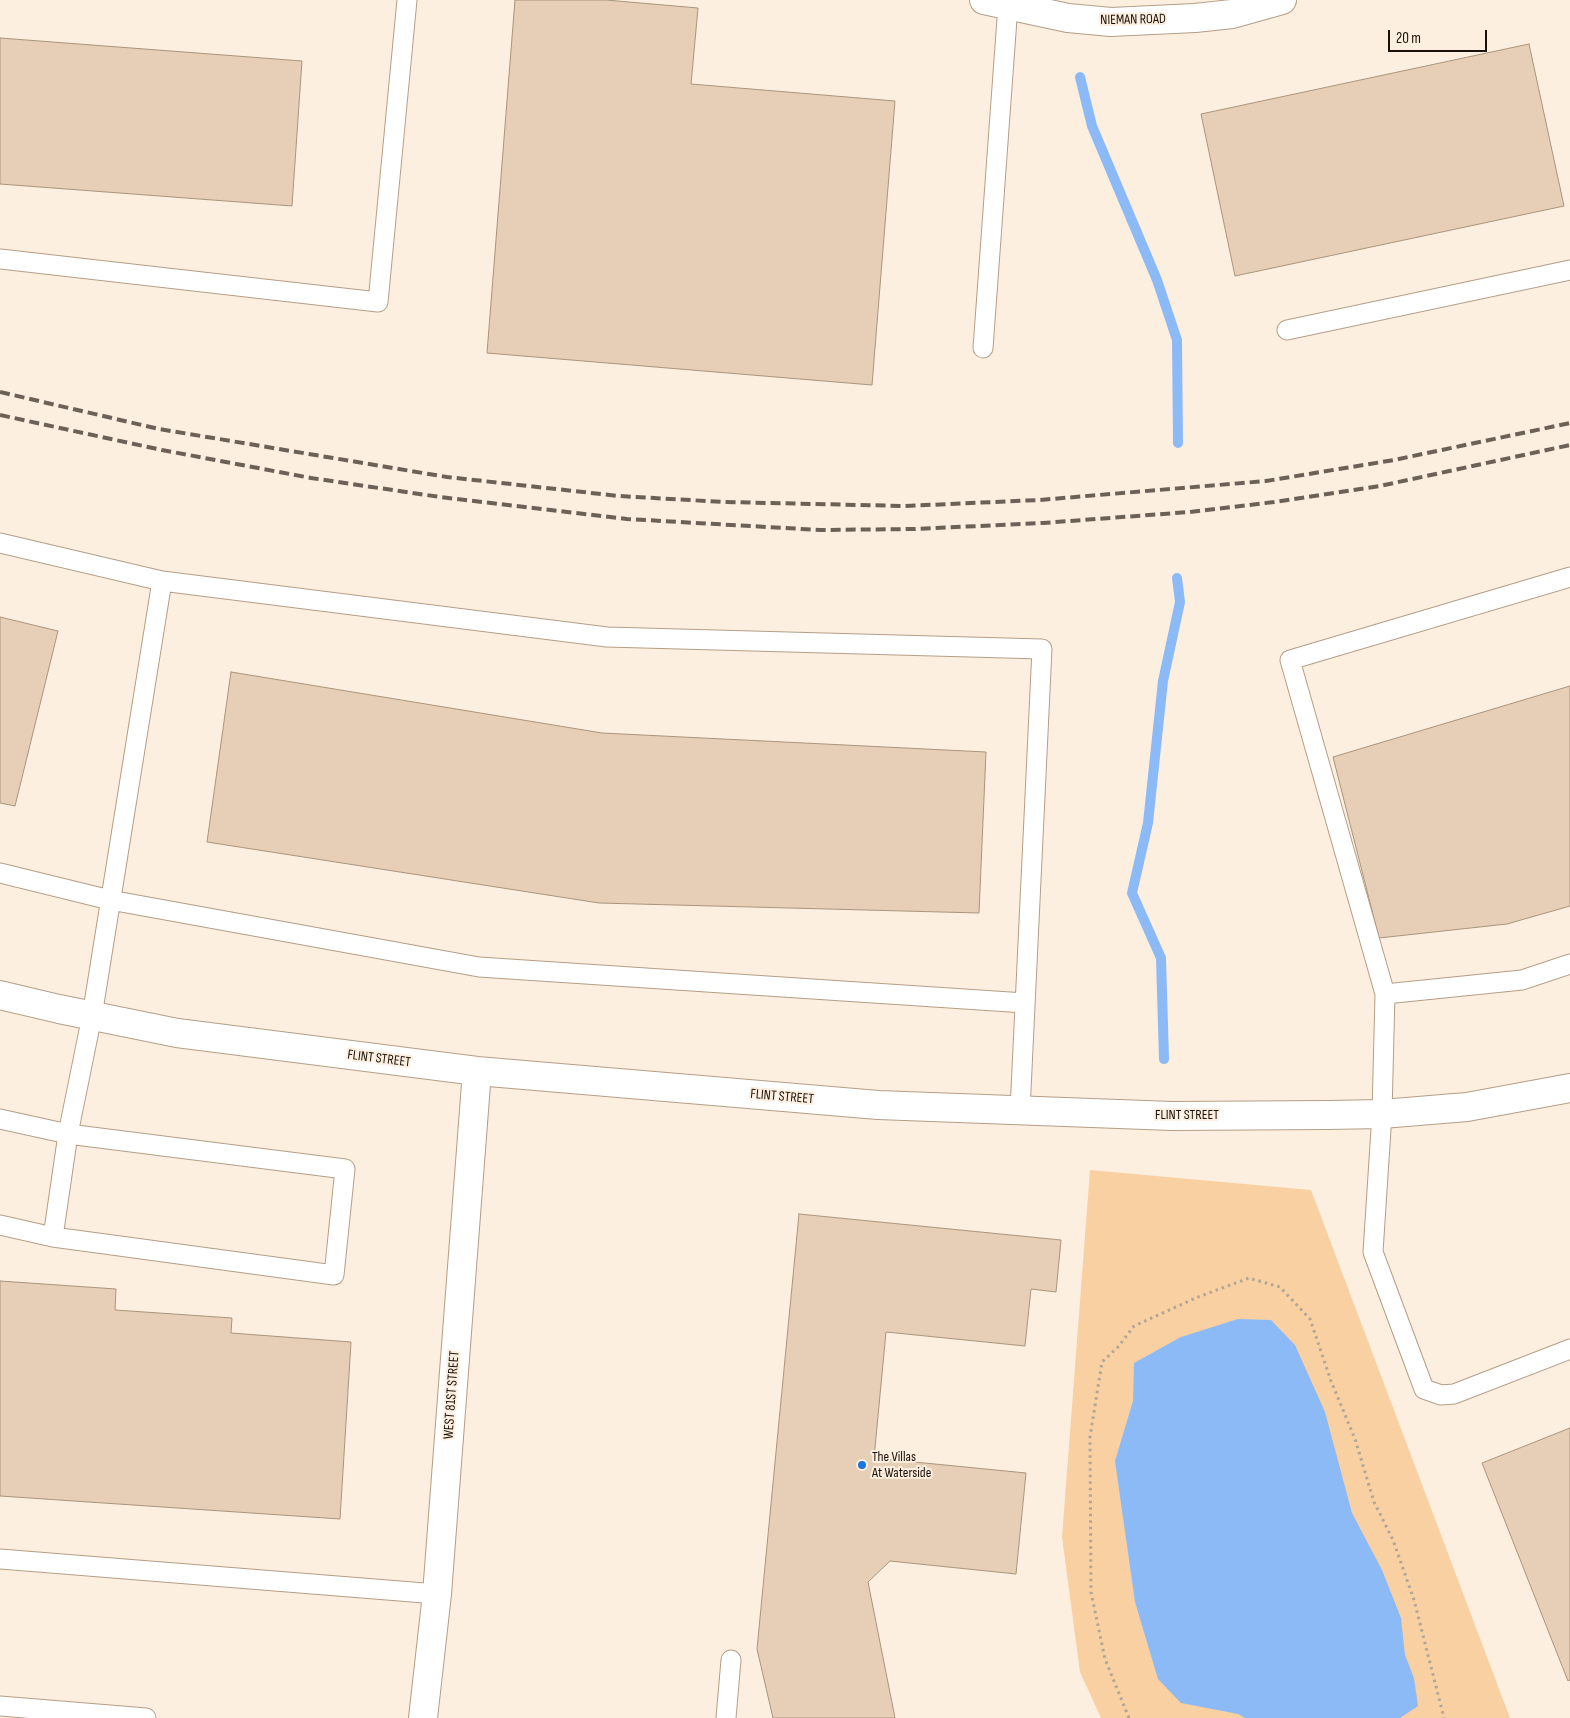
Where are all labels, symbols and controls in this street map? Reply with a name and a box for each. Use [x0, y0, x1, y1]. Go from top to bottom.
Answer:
street label: NIEMAN ROAD [1100, 11, 1166, 29]
scale bar [1390, 20, 1489, 52]
text: 20 m [1396, 29, 1421, 48]
street label: FLINT STREET [346, 1047, 412, 1071]
street label: FLINT STREET [749, 1086, 815, 1108]
street label: FLINT STREET [1155, 1107, 1219, 1123]
street label: WEST 81ST STREET [441, 1350, 463, 1440]
place label: The Villas At Waterside [872, 1449, 931, 1481]
marker: The Villas At Waterside [856, 1459, 868, 1471]

